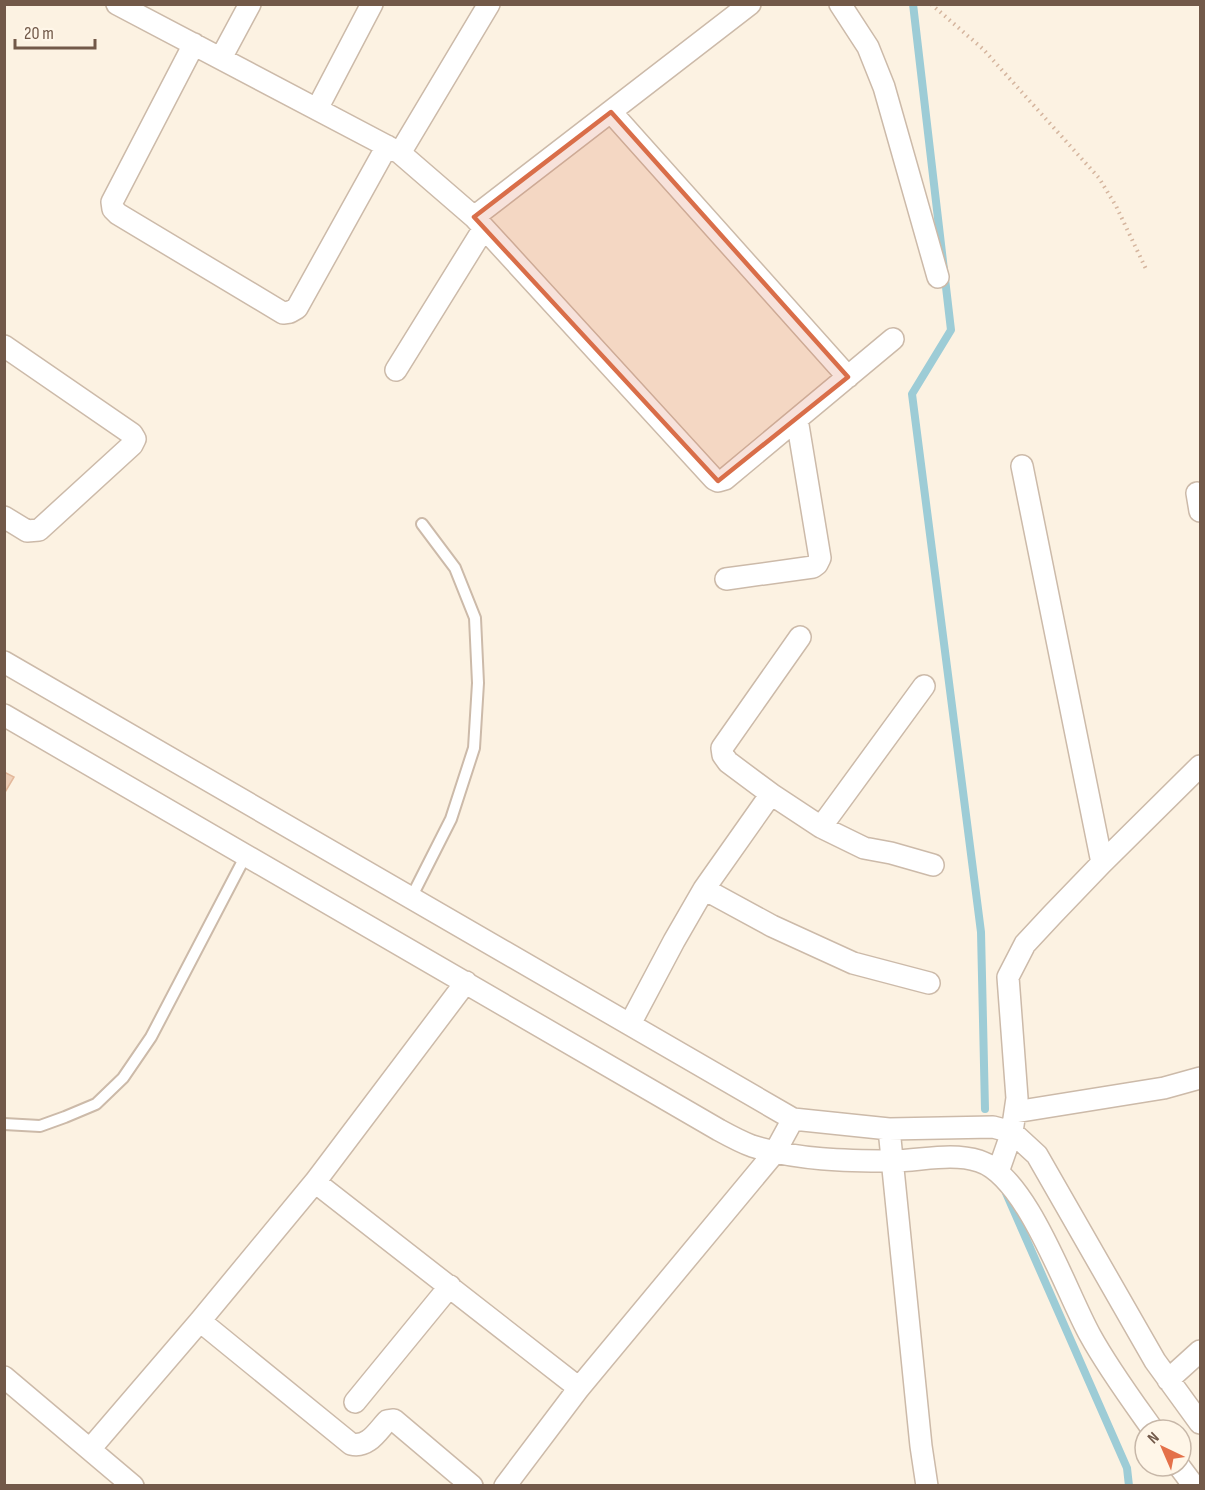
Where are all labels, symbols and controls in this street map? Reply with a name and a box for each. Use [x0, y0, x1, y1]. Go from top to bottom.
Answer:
scale bar [15, 12, 94, 50]
text: 20 m [24, 23, 54, 44]
north arrow [1133, 1418, 1193, 1478]
text: N [1144, 1428, 1163, 1448]

